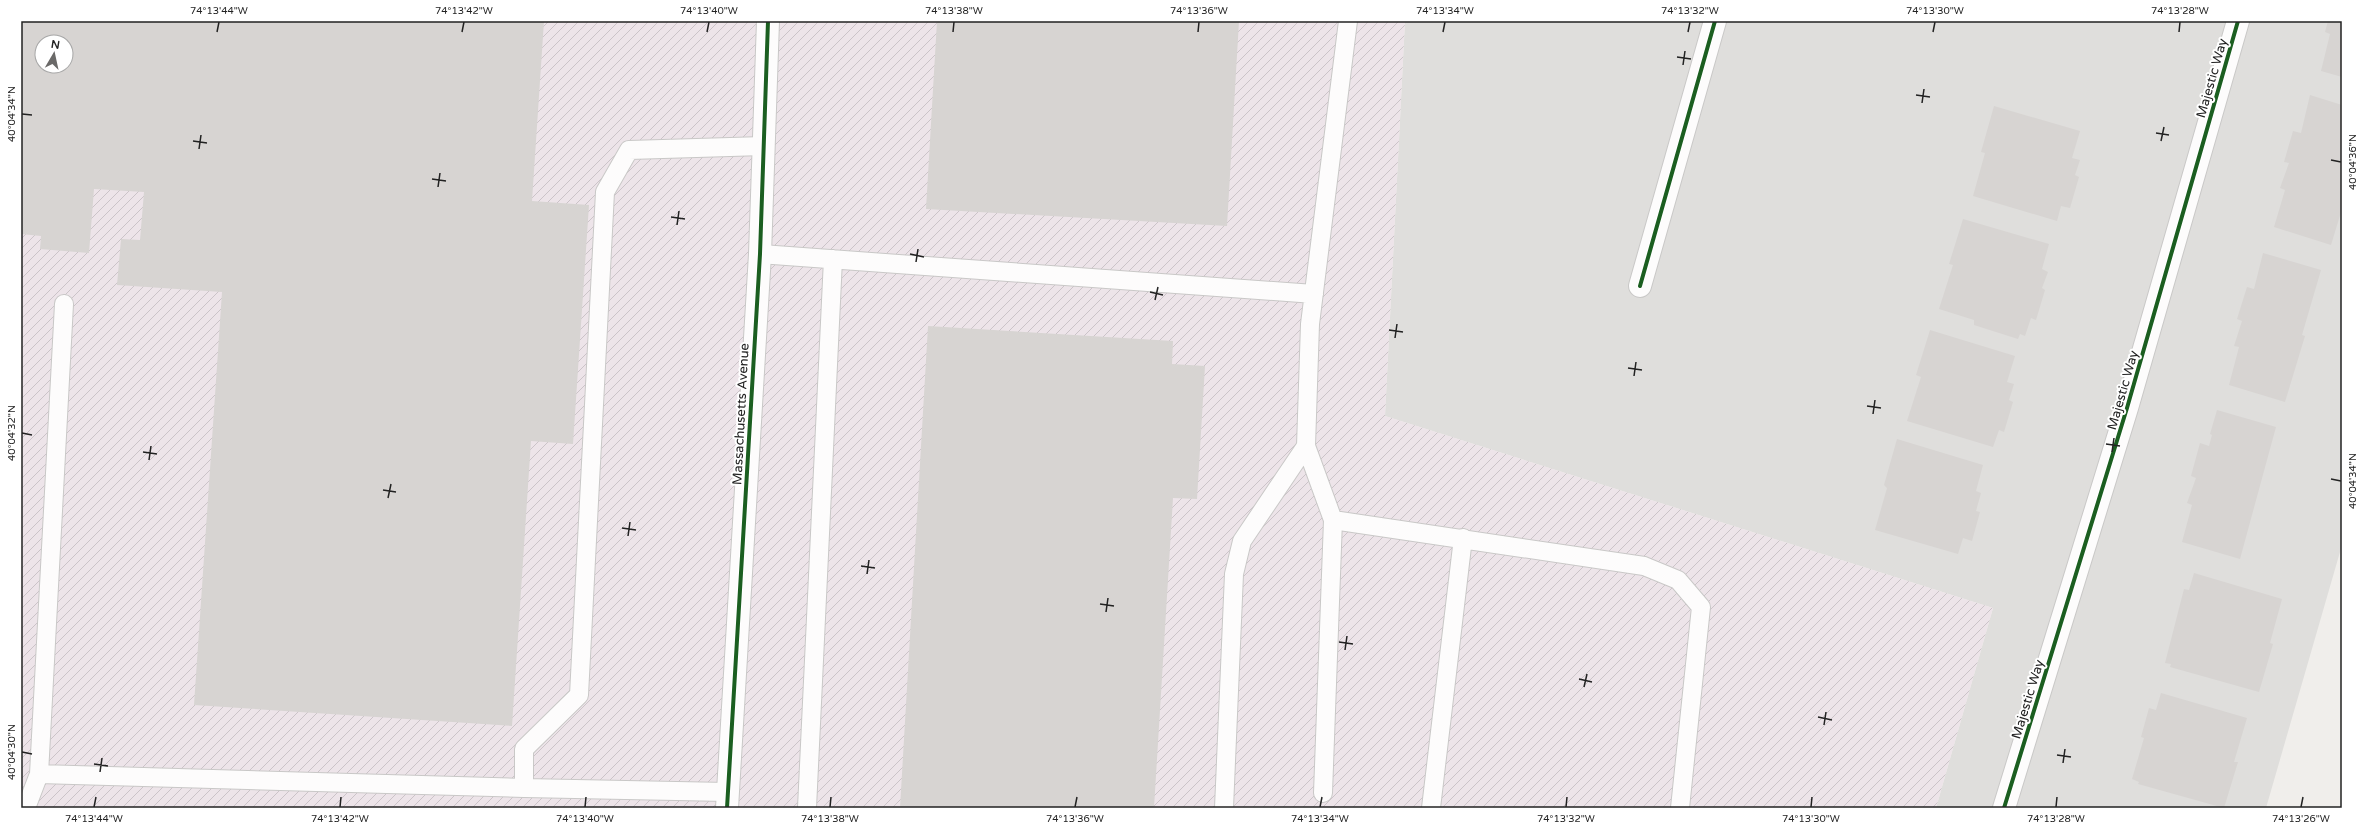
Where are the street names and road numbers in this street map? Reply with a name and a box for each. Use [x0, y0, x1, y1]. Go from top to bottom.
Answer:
street label: Majestic Way [2193, 37, 2231, 120]
street label: Massachusetts Avenue [729, 343, 753, 485]
street label: Majestic Way [2104, 349, 2142, 432]
street label: Majestic Way [2008, 658, 2048, 741]

